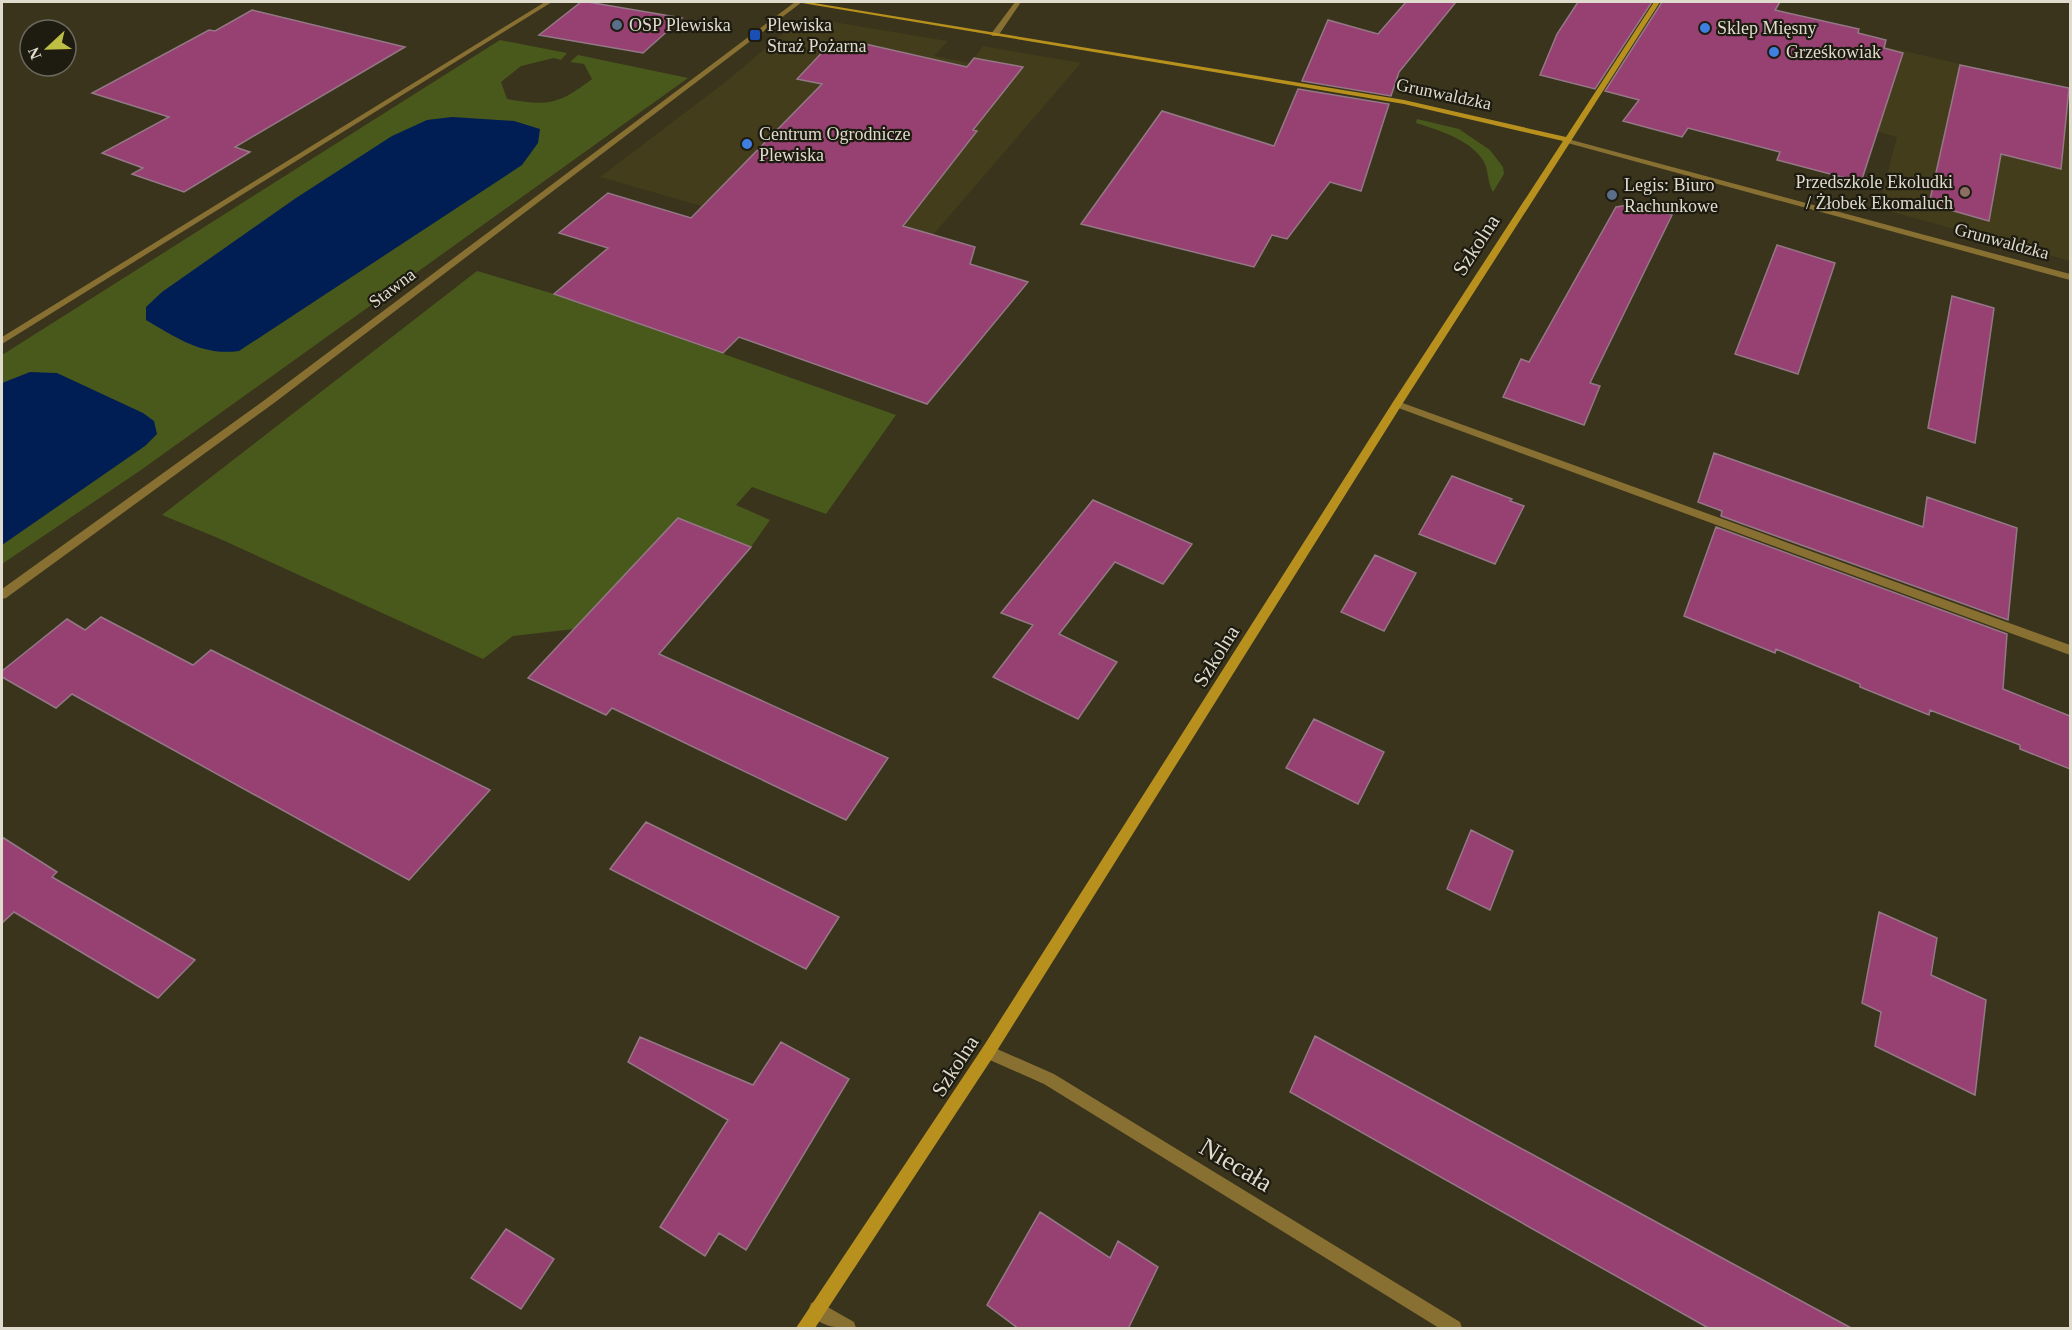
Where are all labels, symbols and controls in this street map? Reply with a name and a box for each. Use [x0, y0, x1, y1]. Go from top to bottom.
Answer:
place label: OSP Plewiska [629, 15, 731, 35]
place label: Plewiska Straż Pożarna [767, 15, 866, 56]
north arrow [18, 18, 78, 78]
marker: OSP Plewiska [610, 18, 624, 32]
place label: Sklep Mięsny [1717, 18, 1817, 38]
marker: Sklep Mięsny [1698, 21, 1712, 35]
marker: Plewiska Straż Pożarna [748, 28, 762, 42]
place label: Grześkowiak [1786, 42, 1881, 62]
text: N [24, 44, 45, 62]
marker: Grześkowiak [1767, 45, 1781, 59]
street label: Grunwaldzka [1394, 74, 1494, 114]
place label: Centrum Ogrodnicze Plewiska [759, 124, 910, 165]
marker: Centrum Ogrodnicze Plewiska [740, 137, 754, 151]
place label: Przedszkole Ekoludki / Żłobek Ekomaluch [1796, 172, 1953, 213]
place label: Legis: Biuro Rachunkowe [1624, 175, 1718, 216]
marker: Przedszkole Ekoludki / Żłobek Ekomaluch [1958, 185, 1972, 199]
marker: Legis: Biuro Rachunkowe [1605, 188, 1619, 202]
street label: Szkolna [1448, 210, 1505, 280]
street label: Grunwaldzka [1953, 219, 2051, 263]
street label: Stawna [365, 264, 419, 312]
street label: Szkolna [1188, 620, 1244, 691]
street label: Szkolna [927, 1031, 984, 1101]
street label: Niecała [1195, 1132, 1278, 1198]

